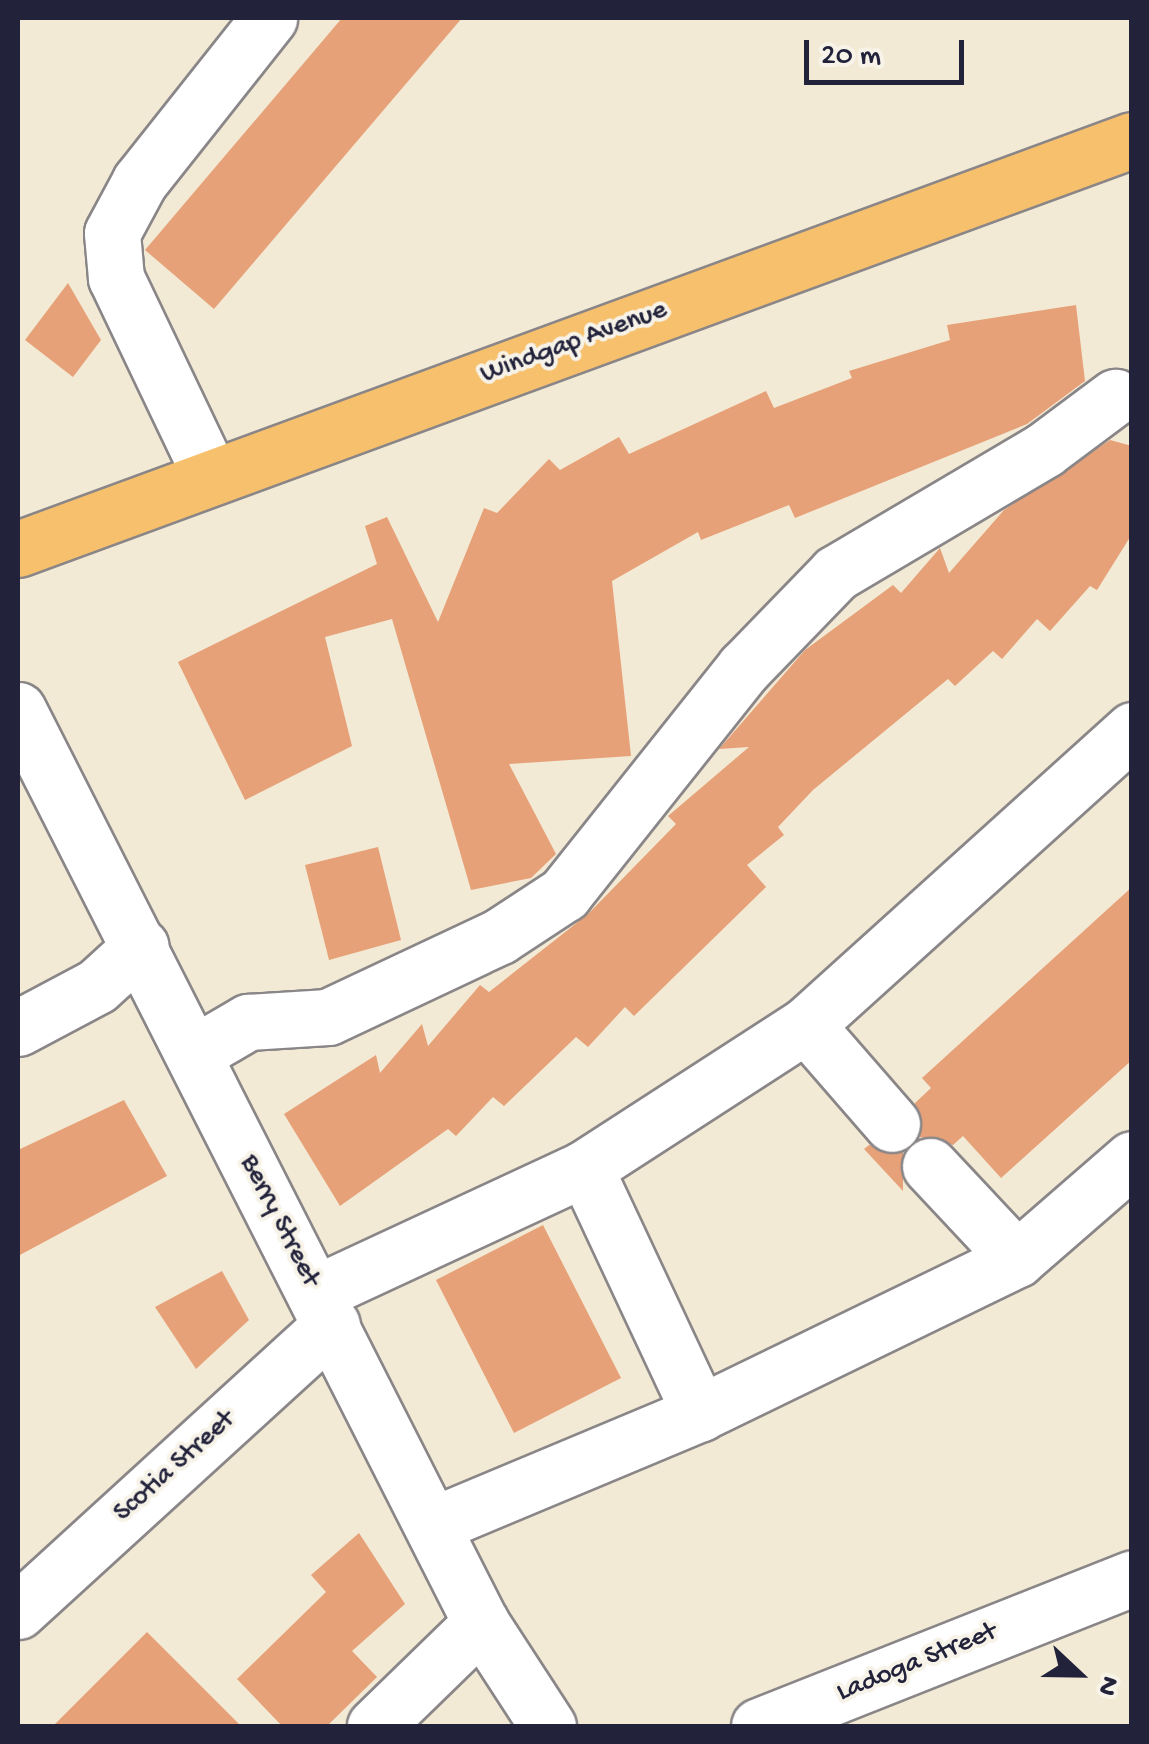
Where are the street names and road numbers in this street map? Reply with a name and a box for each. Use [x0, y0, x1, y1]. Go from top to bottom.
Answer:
street label: Windgap Avenue [476, 294, 672, 392]
street label: Berry Street [231, 1149, 327, 1293]
street label: Scotia Street [108, 1404, 242, 1530]
street label: Ladoga Street [832, 1616, 1002, 1710]

